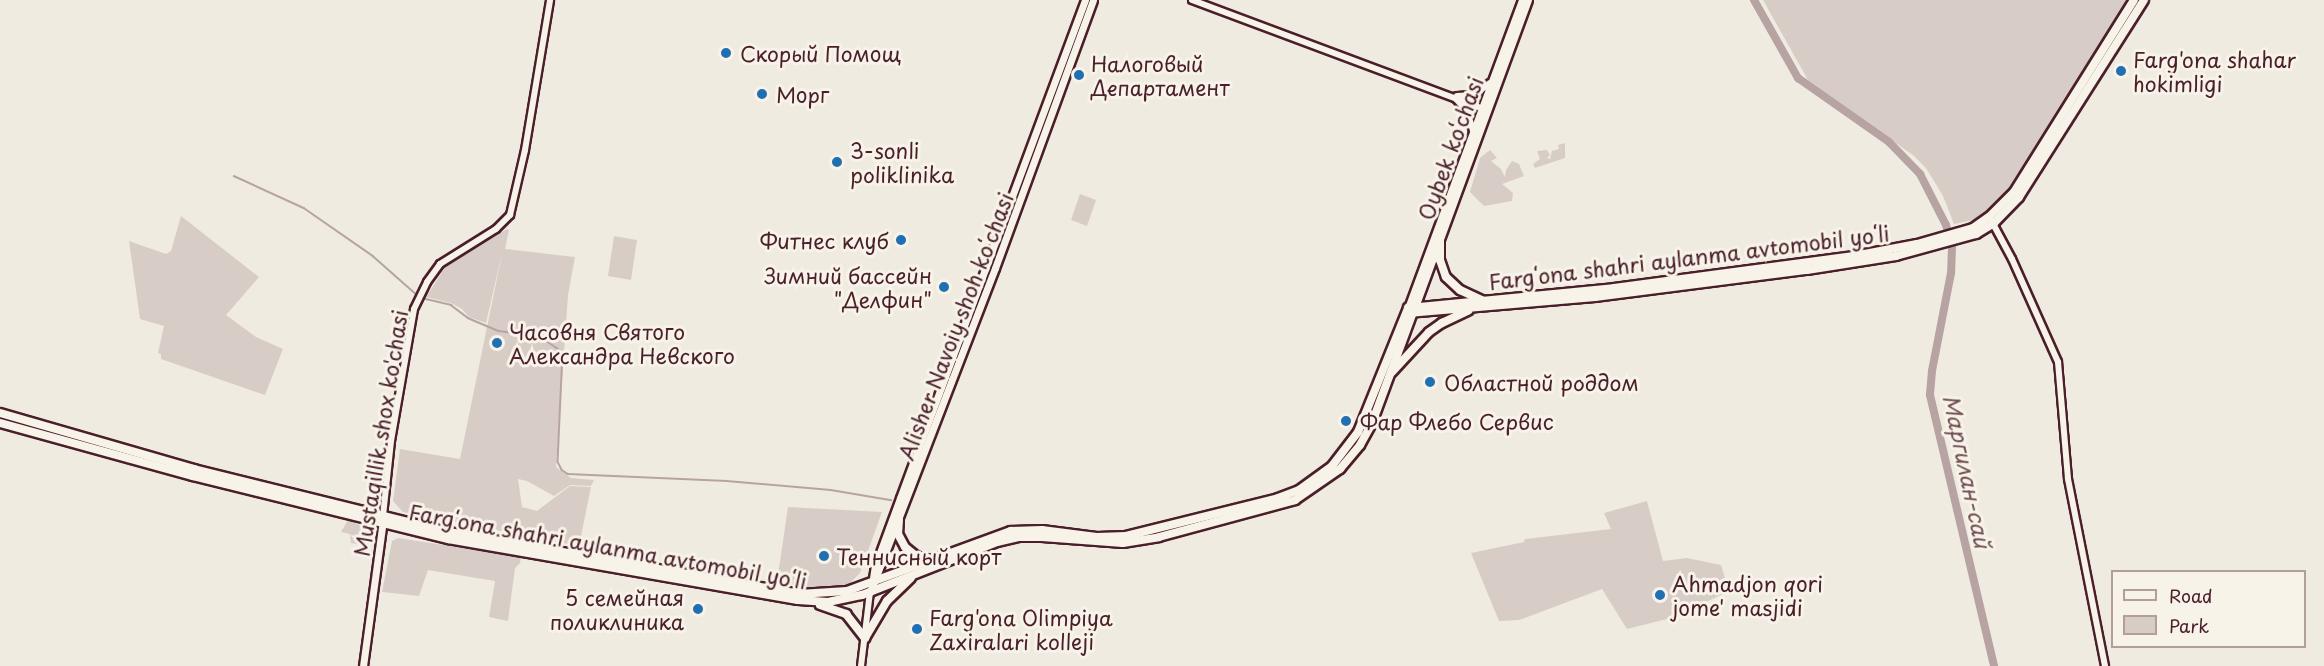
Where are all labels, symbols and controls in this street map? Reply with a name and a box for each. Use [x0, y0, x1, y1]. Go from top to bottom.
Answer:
place label: Скорый Помощ [740, 40, 902, 66]
marker: Скорый Помощ [717, 44, 735, 62]
place label: Farg'ona shahar hokimligi [2133, 46, 2296, 96]
place label: Налоговый Департамент [1091, 50, 1230, 100]
marker: Farg'ona shahar hokimligi [2114, 64, 2128, 78]
marker: Налоговый Департамент [1072, 68, 1086, 82]
street label: Oybek ko‘chasi [1412, 73, 1488, 223]
place label: Морг [776, 81, 829, 107]
marker: Морг [753, 85, 771, 103]
place label: 3-sonli poliklinika [850, 137, 954, 187]
marker: 3-sonli poliklinika [828, 153, 846, 171]
street label: Alisher Navoiy shoh koʻchasi [892, 187, 1018, 465]
street label: Fargʻona shahri aylanma avtomobil yoʻli [1487, 220, 1891, 294]
place label: Фитнес клуб [760, 227, 889, 253]
marker: Фитнес клуб [894, 233, 908, 247]
place label: Зимний бассейн "Делфин" [763, 262, 932, 312]
marker: Зимний бассейн "Делфин" [937, 280, 951, 294]
street label: Mustaqillik shox ko'chasi [348, 308, 412, 558]
place label: Часовня Святого Александра Невского [509, 318, 735, 368]
marker: Часовня Святого Александра Невского [490, 336, 504, 350]
place label: Областной роддом [1444, 369, 1639, 395]
marker: Областной роддом [1421, 373, 1439, 391]
water label: Маргилан-сай [1939, 392, 1997, 550]
place label: Фар Флебо Сервис [1360, 408, 1556, 434]
marker: Фар Флебо Сервис [1337, 412, 1355, 430]
street label: Fargʻona shahri aylanma avtomobil yoʻli [407, 499, 809, 593]
place label: Теннисный корт [836, 543, 1001, 569]
marker: Теннисный корт [817, 549, 831, 563]
place label: Ahmadjon qori jome' masjidi [1672, 570, 1822, 620]
legend [2111, 570, 2306, 648]
text: Road [2169, 582, 2213, 609]
place label: 5 семейная поликлиника [550, 584, 684, 634]
marker: Ahmadjon qori jome' masjidi [1653, 588, 1667, 602]
marker: 5 семейная поликлиника [689, 600, 707, 618]
place label: Farg'ona Olimpiya Zaxiralari kolleji [929, 604, 1114, 654]
text: Park [2169, 612, 2209, 639]
marker: Farg'ona Olimpiya Zaxiralari kolleji [910, 622, 924, 636]

